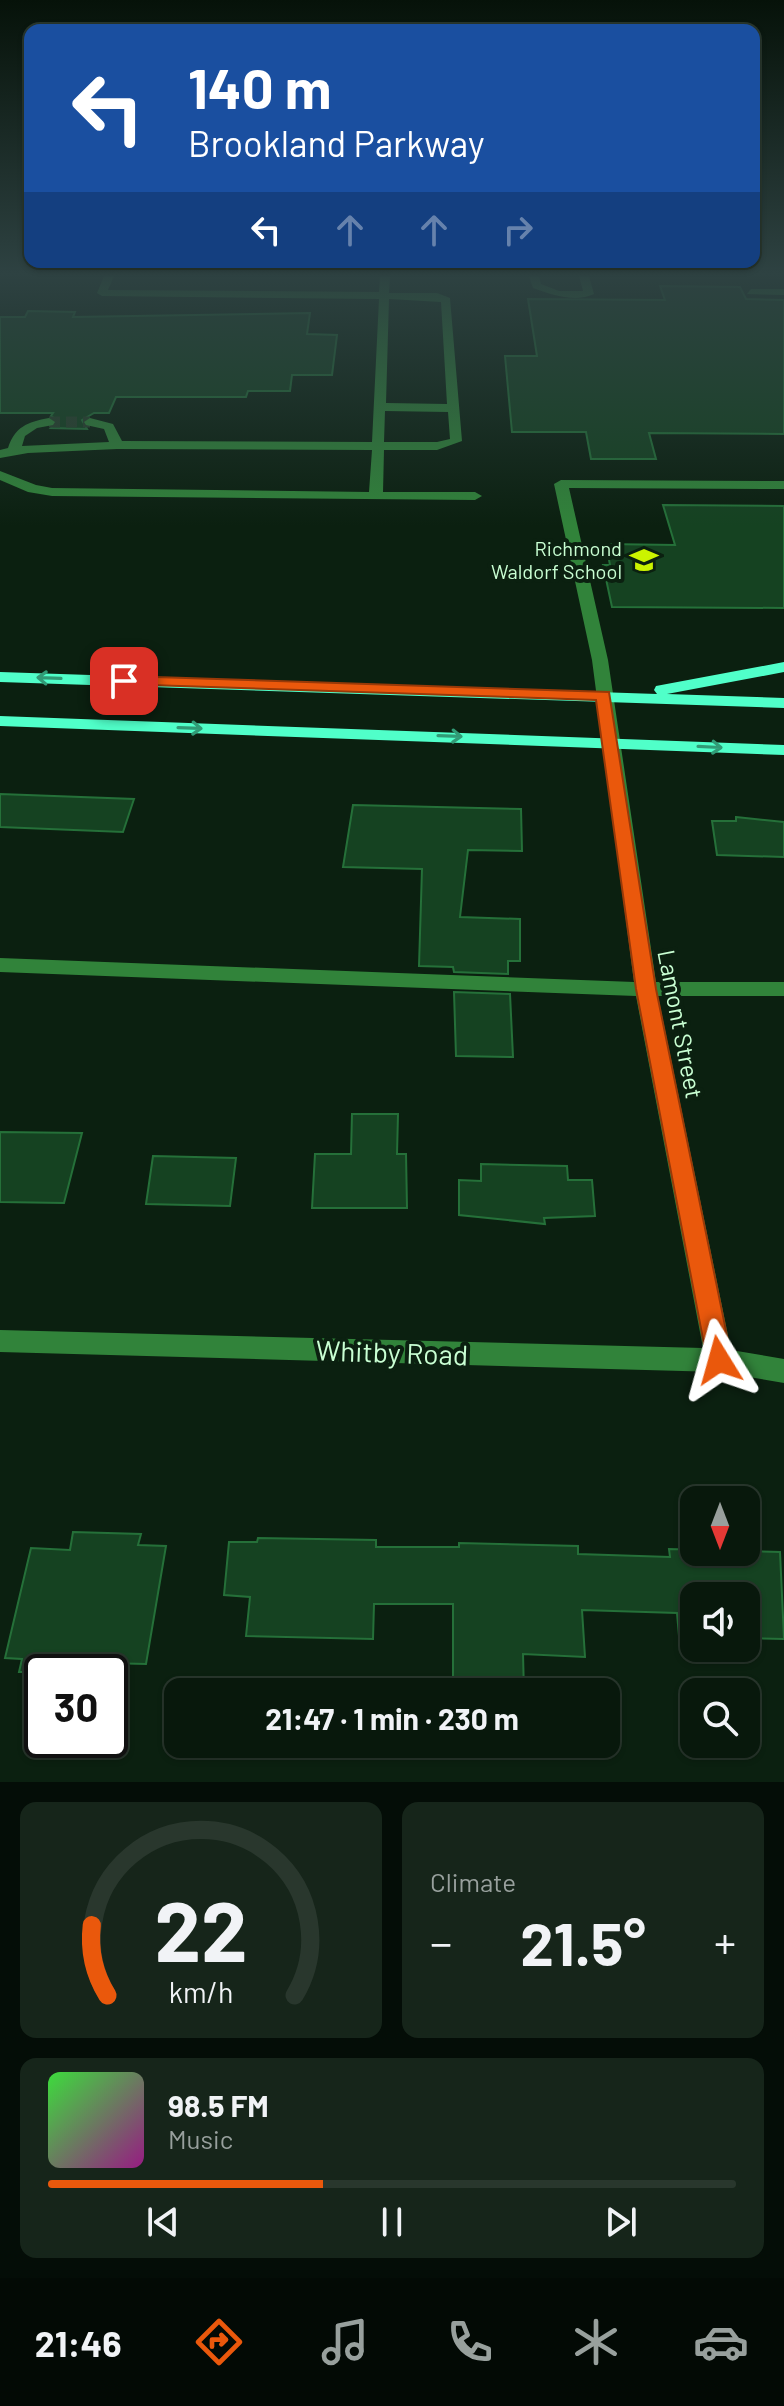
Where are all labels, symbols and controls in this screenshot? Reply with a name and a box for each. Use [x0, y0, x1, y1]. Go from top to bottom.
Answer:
text: 140 m [188, 53, 332, 120]
icon: left [56, 56, 160, 160]
text: Brookland Parkway [188, 121, 485, 164]
icon: left [244, 208, 288, 252]
icon: ahead [328, 208, 372, 252]
icon: ahead [412, 208, 456, 252]
icon: right [496, 208, 540, 252]
place label: Richmond Waldorf School [491, 536, 622, 583]
school or university icon: Richmond Waldorf School [629, 545, 659, 575]
pin [90, 647, 158, 715]
icon: arrive [102, 659, 146, 703]
one-way arrow [36, 671, 63, 686]
one-way arrow [176, 720, 203, 735]
one-way arrow [436, 729, 463, 744]
one-way arrow [696, 739, 723, 754]
street label: Lamont Street [652, 947, 710, 1101]
position arrow [677, 1318, 761, 1402]
street label: Whitby Road [315, 1332, 469, 1372]
north arrow [680, 1486, 760, 1566]
map controls [680, 1486, 760, 1758]
button: sound [680, 1582, 760, 1662]
speed limit sign: 30 [24, 1654, 128, 1758]
button: search [680, 1678, 760, 1758]
text: 21:47 · 1 min · 230 m [265, 1700, 519, 1736]
text: Climate [430, 1866, 516, 1897]
text: 22 [154, 1879, 248, 1979]
text: 21.5° [520, 1906, 646, 1978]
text: − [430, 1915, 452, 1968]
text: + [714, 1915, 736, 1968]
text: km/h [169, 1974, 233, 2009]
text: 98.5 FM [168, 2087, 269, 2123]
text: Music [168, 2123, 233, 2154]
icon: previous [141, 2200, 185, 2244]
icon: pause [370, 2200, 414, 2244]
icon: next [599, 2200, 643, 2244]
icon: directions [191, 2314, 247, 2370]
icon: music [317, 2314, 373, 2370]
icon: phone [442, 2314, 498, 2370]
icon: climate [568, 2314, 624, 2370]
icon: car [693, 2314, 749, 2370]
text: 21:46 [35, 2321, 122, 2364]

